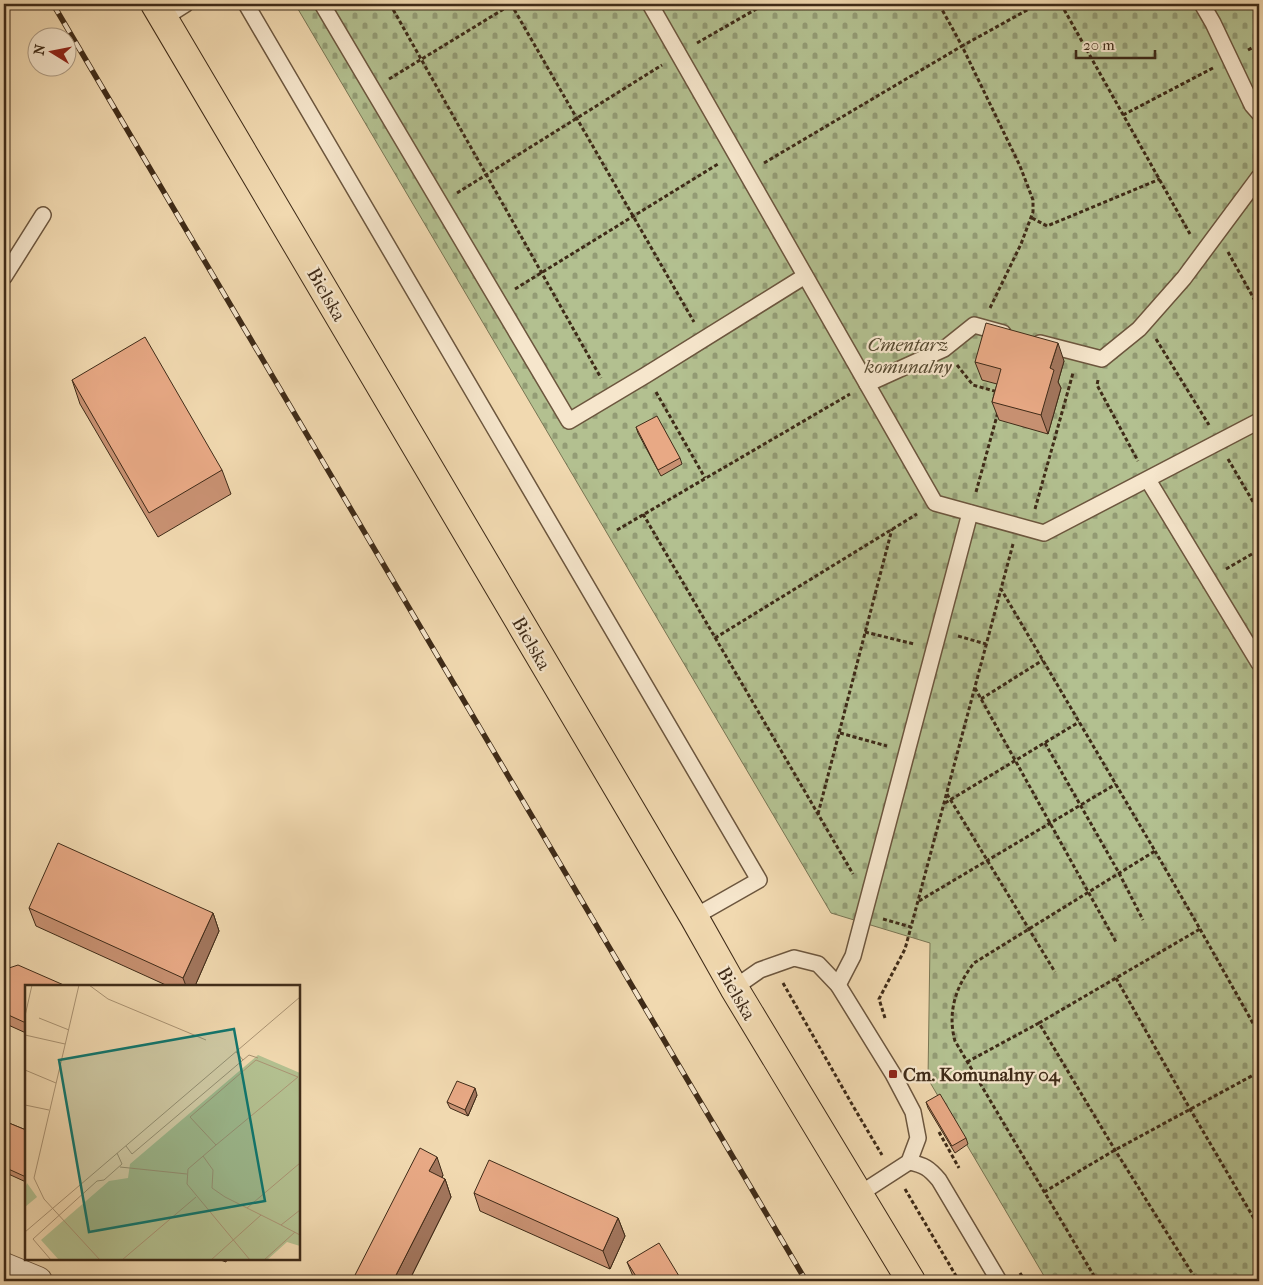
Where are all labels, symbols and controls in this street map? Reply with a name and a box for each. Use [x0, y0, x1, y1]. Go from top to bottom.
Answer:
north arrow [28, 28, 78, 78]
scale bar [1076, 28, 1154, 60]
text: 20 m [1083, 36, 1115, 54]
text: N [30, 43, 49, 57]
street label: Bielska [302, 264, 350, 325]
park label: Cmentarz komunalny [863, 334, 953, 378]
street label: Bielska [507, 613, 555, 674]
street label: Bielska [712, 963, 760, 1024]
inset map [25, 985, 300, 1260]
place label: Cm. Komunalny 04 [903, 1064, 1061, 1086]
marker: Cm. Komunalny 04 [887, 1068, 899, 1080]

